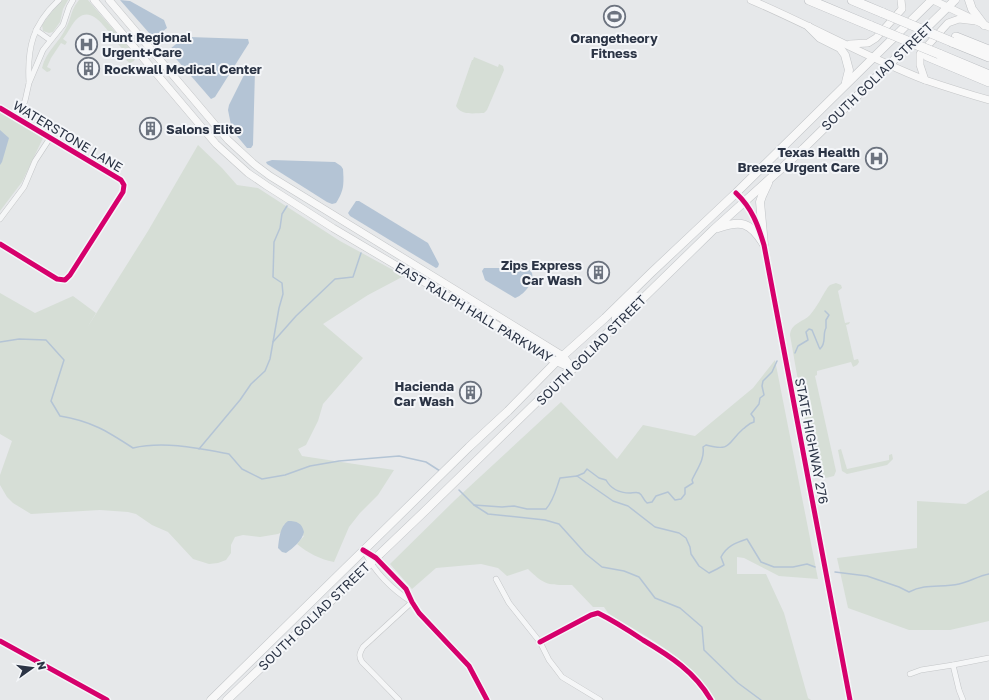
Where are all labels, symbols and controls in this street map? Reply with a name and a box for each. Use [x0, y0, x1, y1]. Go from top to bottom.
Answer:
sports icon: Orangetheory Fitness [601, 3, 627, 29]
street label: SOUTH GOLIAD STREET [818, 18, 936, 134]
place label: Hunt Regional Urgent+Care [102, 29, 192, 60]
place label: Orangetheory Fitness [570, 30, 658, 61]
hospital icon: Hunt Regional Urgent+Care [73, 31, 99, 57]
building icon: Rockwall Medical Center [76, 56, 102, 82]
place label: Rockwall Medical Center [104, 61, 262, 77]
street label: WATERSTONE LANE [10, 97, 126, 175]
building icon: Salons Elite [138, 116, 164, 142]
place label: Salons Elite [166, 121, 242, 137]
place label: Texas Health Breeze Urgent Care [738, 144, 860, 175]
hospital icon: Texas Health Breeze Urgent Care [863, 146, 889, 172]
place label: Zips Express Car Wash [501, 257, 582, 288]
street label: EAST RALPH HALL PARKWAY [392, 259, 556, 366]
building icon: Zips Express Car Wash [585, 259, 611, 285]
street label: SOUTH GOLIAD STREET [533, 292, 649, 408]
street label: STATE HIGHWAY 276 [792, 377, 832, 506]
place label: Hacienda Car Wash [394, 378, 454, 409]
building icon: Hacienda Car Wash [457, 380, 483, 406]
street label: SOUTH GOLIAD STREET [255, 558, 373, 674]
north arrow [12, 648, 52, 688]
text: N [35, 660, 50, 671]

